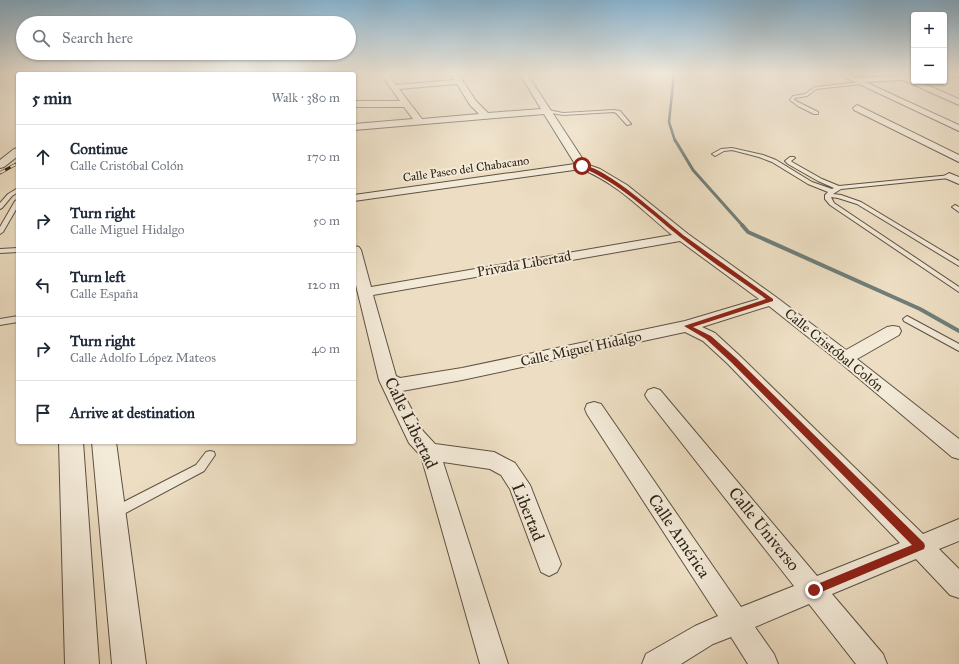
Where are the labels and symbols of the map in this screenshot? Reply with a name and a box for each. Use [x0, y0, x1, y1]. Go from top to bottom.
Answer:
street label: Calle Paseo del Chabacano [402, 153, 530, 185]
route start [573, 157, 591, 175]
street label: Privada Libertad [476, 247, 572, 281]
street label: Calle Cristóbal Colón [781, 305, 887, 395]
street label: Calle Miguel Hidalgo [519, 328, 643, 370]
street label: Calle Libertad [380, 374, 442, 473]
street label: Libertad [507, 480, 549, 544]
street label: Calle Universo [724, 483, 804, 575]
street label: Calle América [643, 490, 715, 583]
route end [805, 581, 823, 599]

